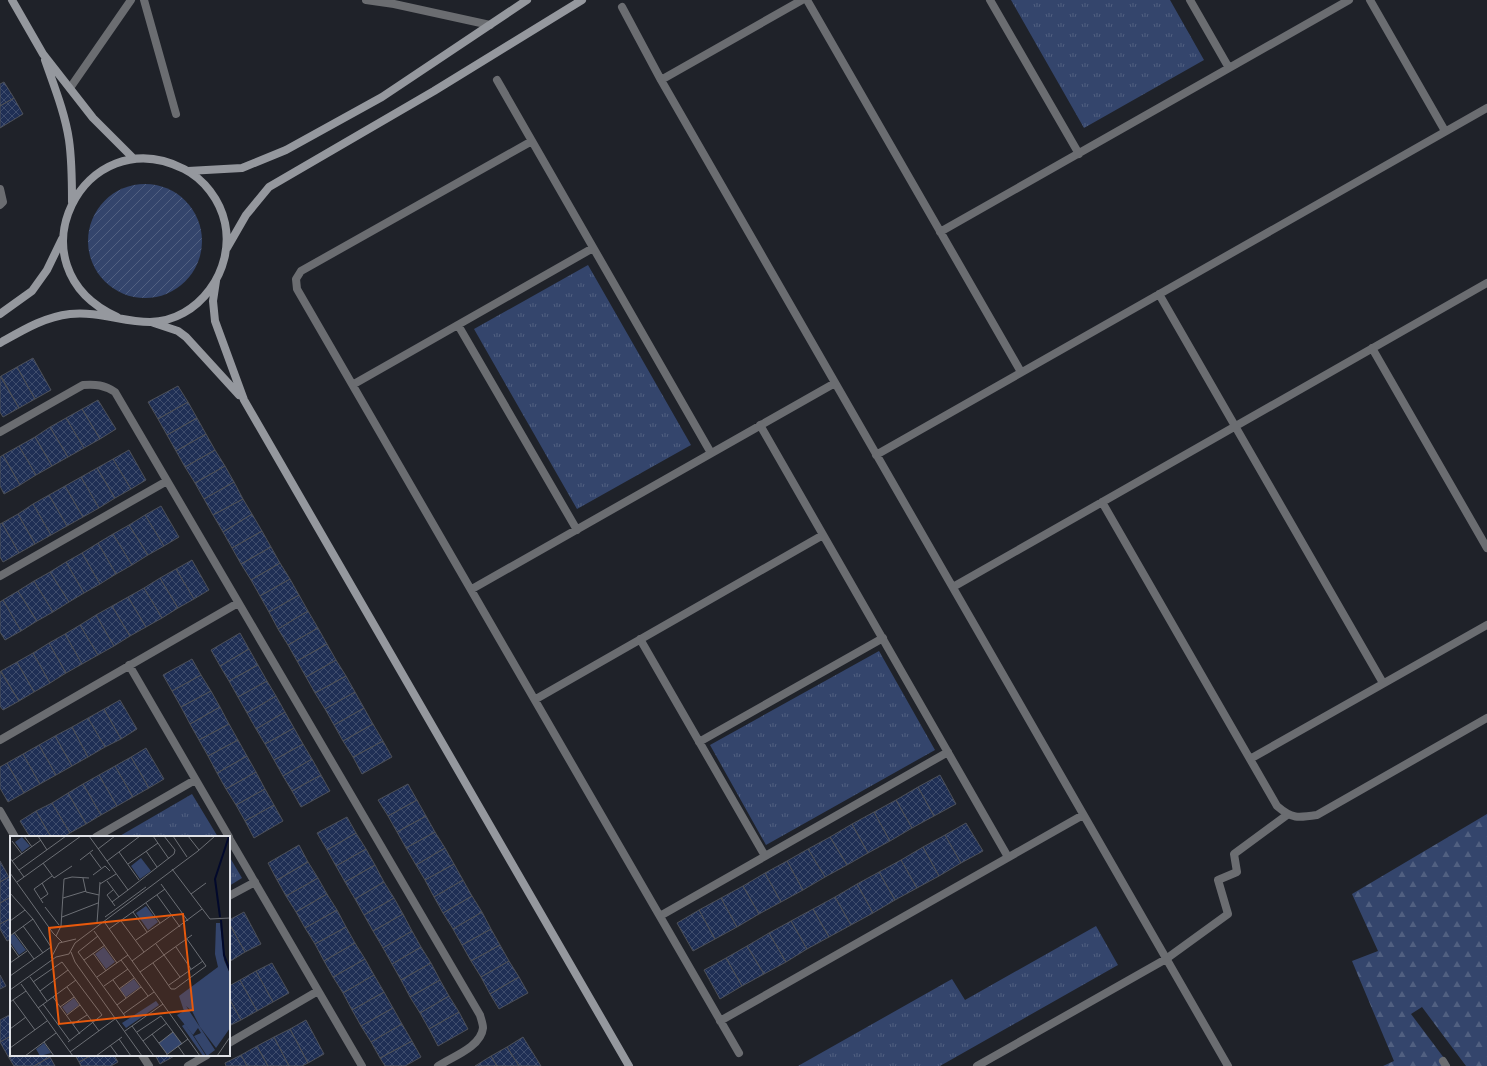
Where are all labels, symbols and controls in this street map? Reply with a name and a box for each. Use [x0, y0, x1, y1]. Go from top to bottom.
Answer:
inset map [10, 836, 230, 1056]

